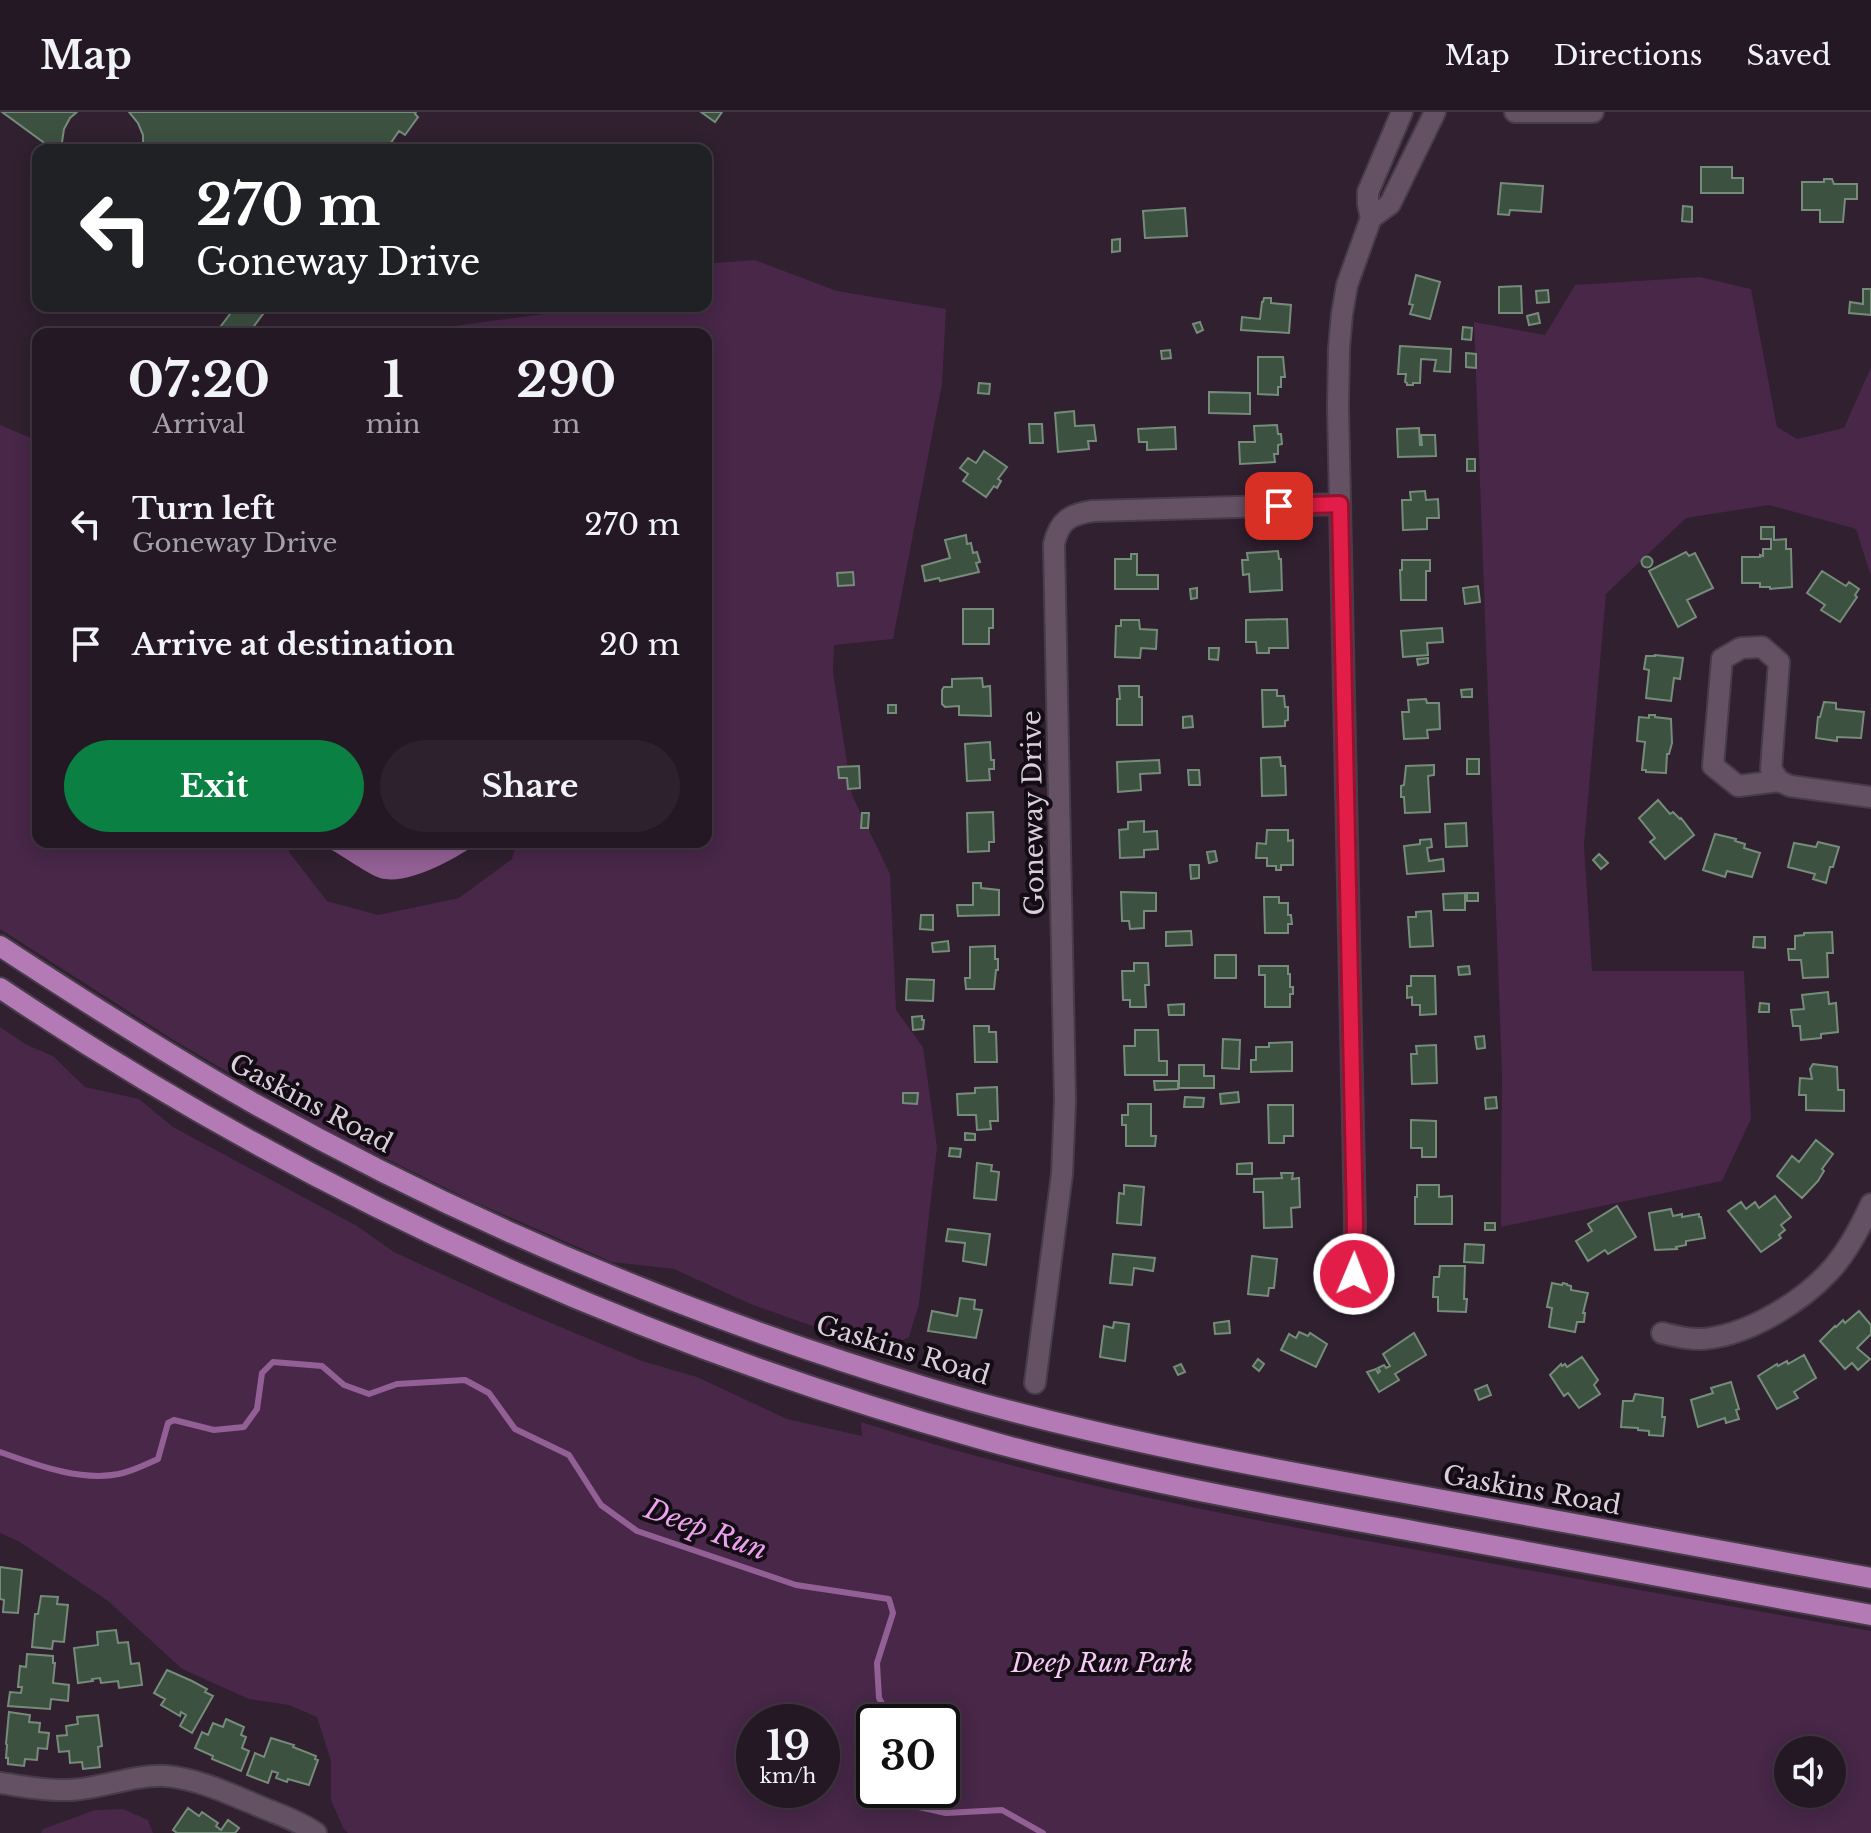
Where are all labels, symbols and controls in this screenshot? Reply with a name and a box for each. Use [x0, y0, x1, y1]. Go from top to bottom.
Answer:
text: Map [40, 32, 132, 79]
text: Map [1445, 38, 1510, 73]
text: Directions [1554, 38, 1703, 73]
text: Saved [1747, 38, 1831, 73]
text: 270 m [196, 171, 380, 240]
icon: left [64, 176, 168, 280]
text: Goneway Drive [196, 240, 480, 285]
text: 07:20 [128, 350, 270, 410]
text: 1 [383, 350, 404, 410]
text: 290 [516, 350, 616, 410]
text: Arrival [153, 408, 245, 440]
text: min [366, 408, 420, 440]
text: m [552, 408, 580, 440]
pin [1245, 472, 1313, 540]
icon: arrive [1257, 484, 1301, 528]
text: Turn left [132, 490, 275, 527]
icon: left [64, 502, 108, 546]
text: 270 m [584, 506, 680, 543]
text: Goneway Drive [132, 527, 337, 559]
icon: arrive [64, 622, 108, 666]
text: Arrive at destination [132, 626, 455, 663]
text: 20 m [599, 626, 680, 663]
street label: Goneway Drive [1015, 710, 1051, 916]
button: Exit [64, 740, 364, 832]
button: Share [380, 740, 680, 832]
street label: Gaskins Road [224, 1047, 398, 1159]
position arrow [1312, 1232, 1396, 1316]
street label: Gaskins Road [812, 1308, 994, 1392]
street label: Gaskins Road [1441, 1459, 1623, 1521]
water label: Deep Run [639, 1491, 772, 1568]
park label: Deep Run Park [1010, 1647, 1193, 1679]
speed limit sign: 30 [856, 1704, 960, 1808]
text: 19 [766, 1721, 810, 1771]
map controls [1774, 1736, 1846, 1808]
button: sound [1774, 1736, 1846, 1808]
text: km/h [760, 1764, 816, 1788]

